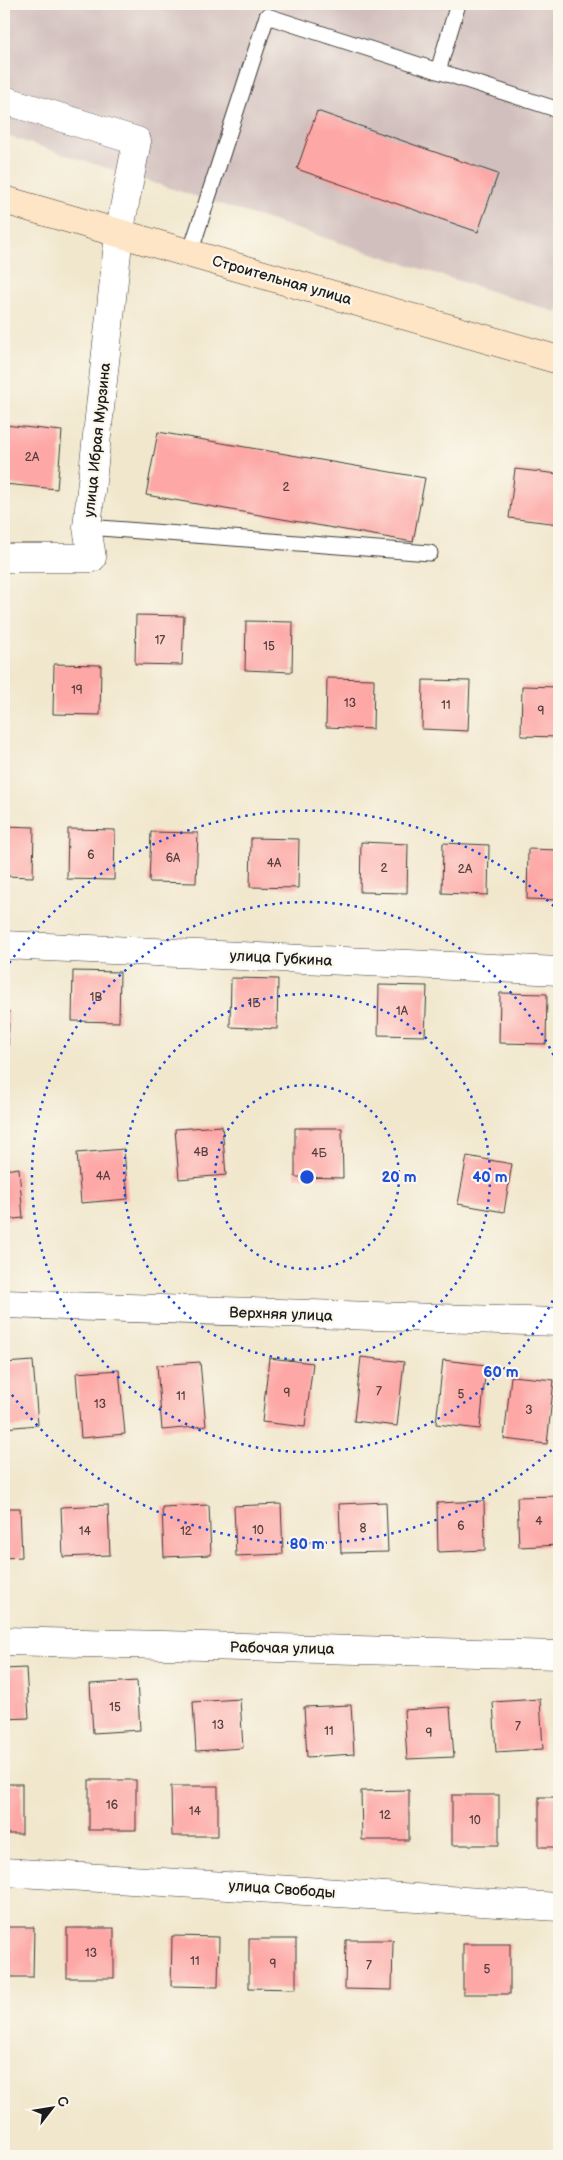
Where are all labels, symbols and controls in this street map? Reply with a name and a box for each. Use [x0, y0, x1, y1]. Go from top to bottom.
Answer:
street label: Строительная улица [210, 251, 354, 310]
street label: улица Ибрая Мурзина [80, 362, 115, 518]
house number: 2А [25, 450, 40, 465]
house number: 2 [282, 480, 290, 495]
house number: 17 [155, 633, 165, 648]
house number: 15 [263, 639, 275, 654]
house number: 19 [71, 683, 83, 698]
house number: 13 [344, 696, 356, 711]
house number: 11 [441, 698, 451, 713]
house number: 9 [538, 704, 545, 719]
house number: 6 [87, 848, 95, 863]
house number: 6А [166, 851, 181, 866]
house number: 4А [267, 856, 282, 871]
house number: 2 [380, 861, 388, 876]
house number: 2А [458, 862, 473, 877]
street label: улица Губкина [229, 946, 333, 971]
house number: 1В [90, 990, 103, 1005]
house number: 1Б [248, 996, 261, 1011]
house number: 1А [396, 1004, 409, 1019]
house number: 4В [194, 1145, 209, 1160]
house number: 4Б [311, 1146, 327, 1161]
centre of rings [298, 1168, 316, 1186]
text: 20 m [382, 1168, 417, 1187]
text: 40 m [472, 1168, 508, 1187]
house number: 4А [96, 1169, 111, 1184]
street label: Верхняя улица [229, 1303, 333, 1326]
text: 60 m [483, 1363, 519, 1382]
house number: 7 [376, 1384, 382, 1399]
house number: 9 [284, 1386, 291, 1401]
house number: 5 [458, 1387, 465, 1402]
house number: 11 [176, 1389, 186, 1404]
house number: 13 [94, 1397, 106, 1412]
house number: 3 [525, 1403, 533, 1418]
house number: 4 [535, 1514, 543, 1529]
house number: 6 [457, 1519, 465, 1534]
house number: 8 [360, 1521, 367, 1536]
house number: 10 [252, 1523, 264, 1538]
house number: 14 [79, 1524, 92, 1539]
house number: 12 [180, 1524, 192, 1539]
text: 80 m [289, 1535, 325, 1554]
street label: Рабочая улица [229, 1638, 335, 1659]
house number: 15 [109, 1700, 121, 1715]
house number: 13 [212, 1718, 224, 1733]
house number: 7 [515, 1719, 521, 1734]
house number: 11 [324, 1724, 334, 1739]
house number: 9 [426, 1726, 433, 1741]
house number: 16 [106, 1798, 118, 1813]
house number: 14 [189, 1804, 202, 1819]
house number: 12 [379, 1808, 391, 1823]
house number: 10 [469, 1813, 481, 1828]
street label: улица Свободы [228, 1876, 336, 1903]
house number: 13 [85, 1946, 97, 1961]
house number: 11 [190, 1954, 200, 1969]
house number: 9 [270, 1957, 277, 1972]
house number: 7 [366, 1958, 372, 1973]
house number: 5 [484, 1962, 491, 1977]
north arrow [28, 2082, 78, 2132]
text: С [53, 2093, 73, 2110]

